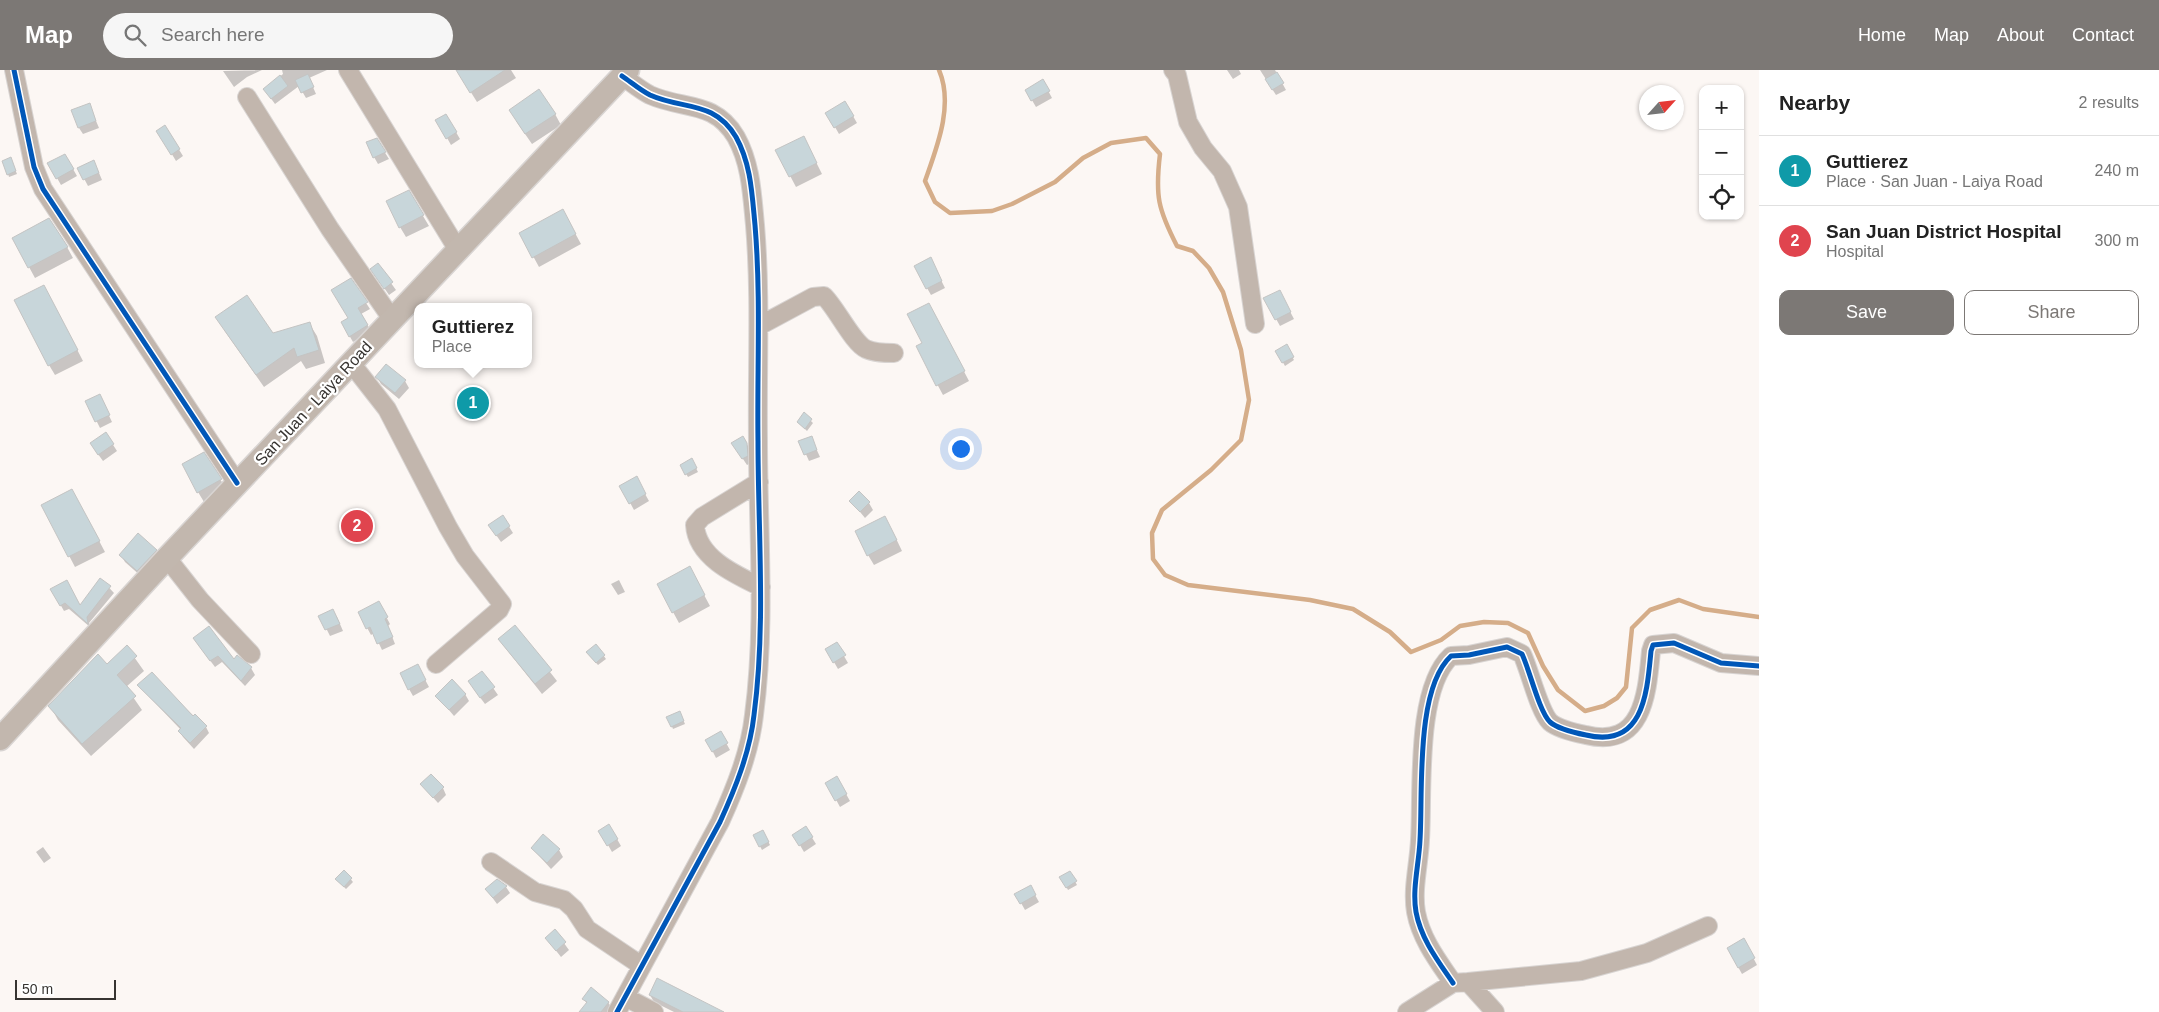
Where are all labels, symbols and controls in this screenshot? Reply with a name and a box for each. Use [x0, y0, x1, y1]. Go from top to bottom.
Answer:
search box [103, 13, 453, 58]
text: Map [25, 21, 73, 48]
icon: search [121, 21, 149, 49]
text: Search here [161, 24, 265, 45]
text: Home [1858, 25, 1906, 45]
text: Map [1934, 25, 1969, 45]
text: About [1997, 25, 2044, 45]
text: Contact [2072, 25, 2134, 45]
north arrow [1639, 85, 1684, 130]
map controls [1699, 85, 1744, 220]
button: + [1699, 85, 1744, 130]
text: Nearby [1779, 91, 1850, 114]
text: 2 results [2079, 94, 2139, 111]
button: − [1699, 130, 1744, 175]
text: Guttierez [1826, 151, 1908, 172]
text: 1 [1791, 162, 1799, 179]
text: 240 m [2095, 162, 2139, 179]
text: Place · San Juan - Laiya Road [1826, 173, 2043, 190]
button: locate [1699, 175, 1744, 220]
text: San Juan District Hospital [1826, 221, 2061, 242]
text: 2 [1791, 232, 1799, 249]
text: 300 m [2095, 232, 2139, 249]
text: Hospital [1826, 243, 1884, 260]
button: Save [1779, 290, 1954, 335]
button: Share [1964, 290, 2139, 335]
popup [414, 303, 532, 368]
text: Guttierez [432, 316, 514, 337]
street label: San Juan - Laiya Road [252, 338, 375, 469]
text: Place [432, 338, 472, 355]
pin: 1 [457, 384, 489, 422]
your location [948, 436, 974, 462]
pin: 2 [341, 507, 373, 545]
scale bar [15, 977, 116, 1000]
text: 50 m [22, 981, 53, 997]

